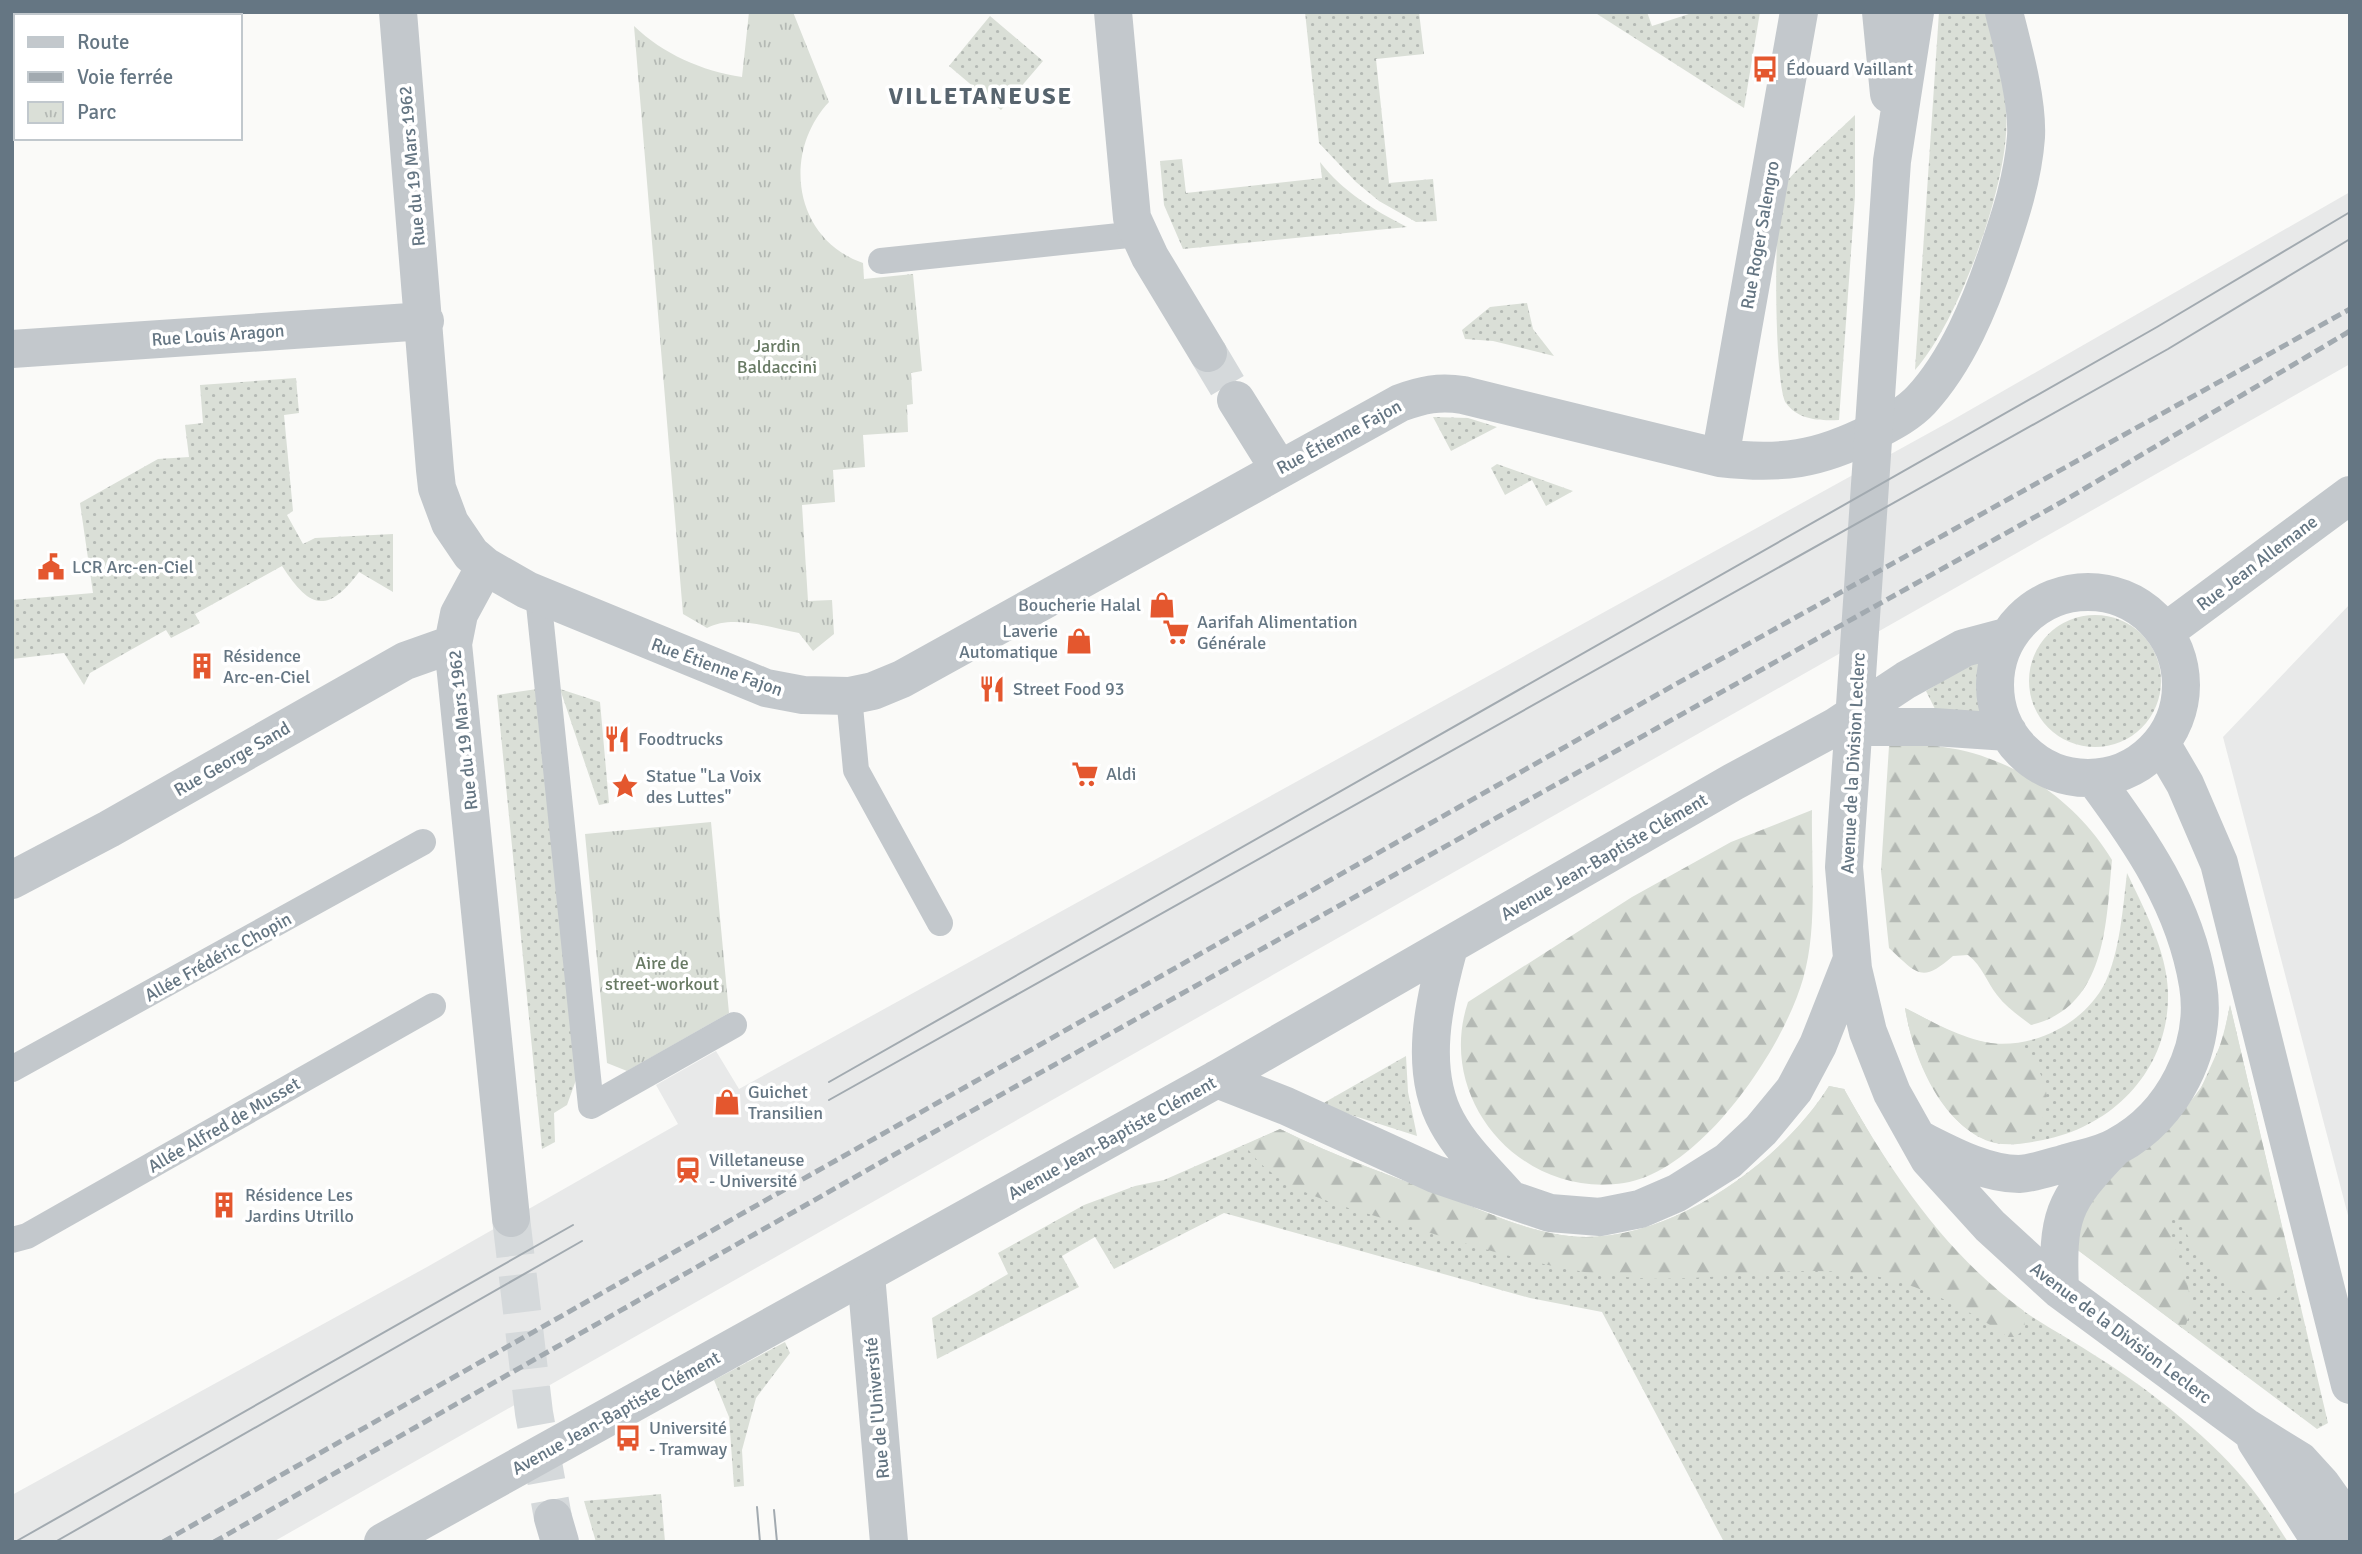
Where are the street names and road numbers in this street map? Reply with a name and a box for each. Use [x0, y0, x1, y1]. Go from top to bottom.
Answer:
street label: Rue du 19 Mars 1962 [394, 85, 430, 247]
street label: Rue Roger Salengro [1736, 159, 1784, 311]
street label: Rue Louis Aragon [151, 319, 285, 351]
street label: Rue Étienne Fajon [1273, 395, 1405, 479]
street label: Rue Jean Allemane [2192, 510, 2322, 616]
street label: Rue Étienne Fajon [648, 633, 786, 701]
street label: Rue du 19 Mars 1962 [444, 649, 482, 811]
street label: Avenue de la Division Leclerc [1836, 652, 1870, 874]
street label: Rue George Sand [170, 717, 294, 801]
street label: Avenue Jean-Baptiste Clément [1497, 789, 1711, 925]
street label: Allée Frédéric Chopin [141, 908, 295, 1006]
street label: Avenue Jean-Baptiste Clément [1004, 1071, 1220, 1205]
street label: Allée Alfred de Musset [144, 1072, 304, 1178]
street label: Avenue de la Division Leclerc [2026, 1258, 2216, 1408]
street label: Rue de l'Université [860, 1336, 894, 1480]
street label: Avenue Jean-Baptiste Clément [508, 1346, 724, 1480]

